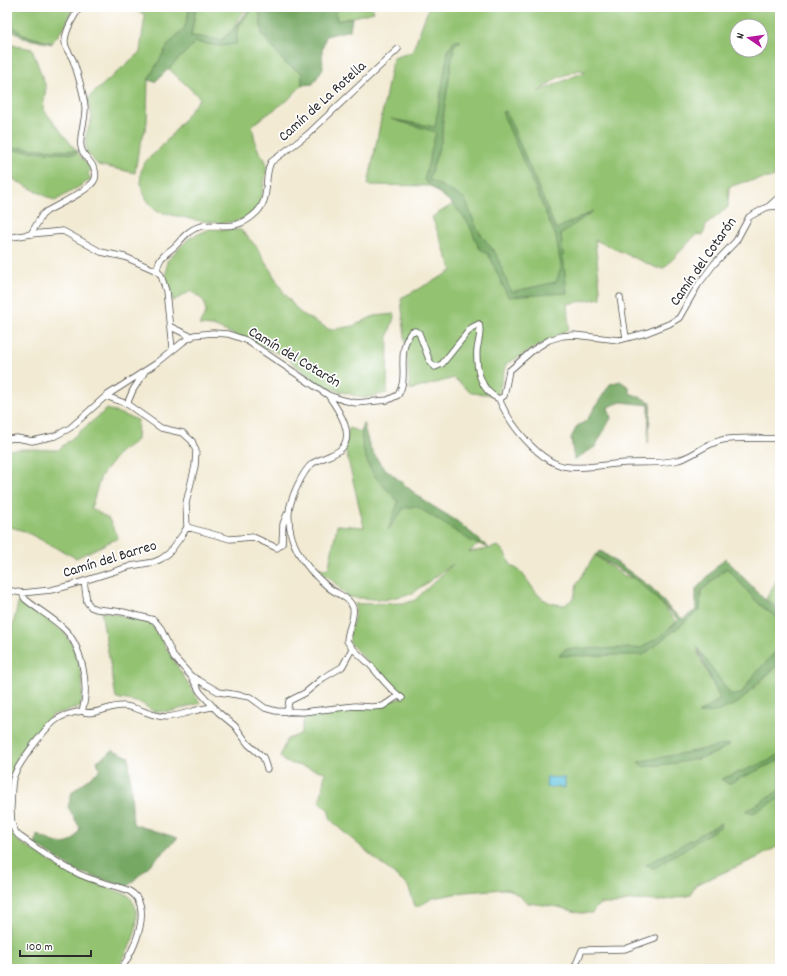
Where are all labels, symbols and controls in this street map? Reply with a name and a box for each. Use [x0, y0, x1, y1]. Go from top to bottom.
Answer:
north arrow [729, 18, 769, 58]
text: N [733, 31, 750, 41]
street label: Camín de La Rotella [274, 56, 373, 148]
street label: Camín del Cotarón [665, 213, 743, 311]
street label: Camín del Cotarón [244, 322, 344, 394]
street label: Camín del Barreo [60, 535, 160, 585]
scale bar [20, 932, 91, 958]
text: 100 m [26, 939, 53, 956]

